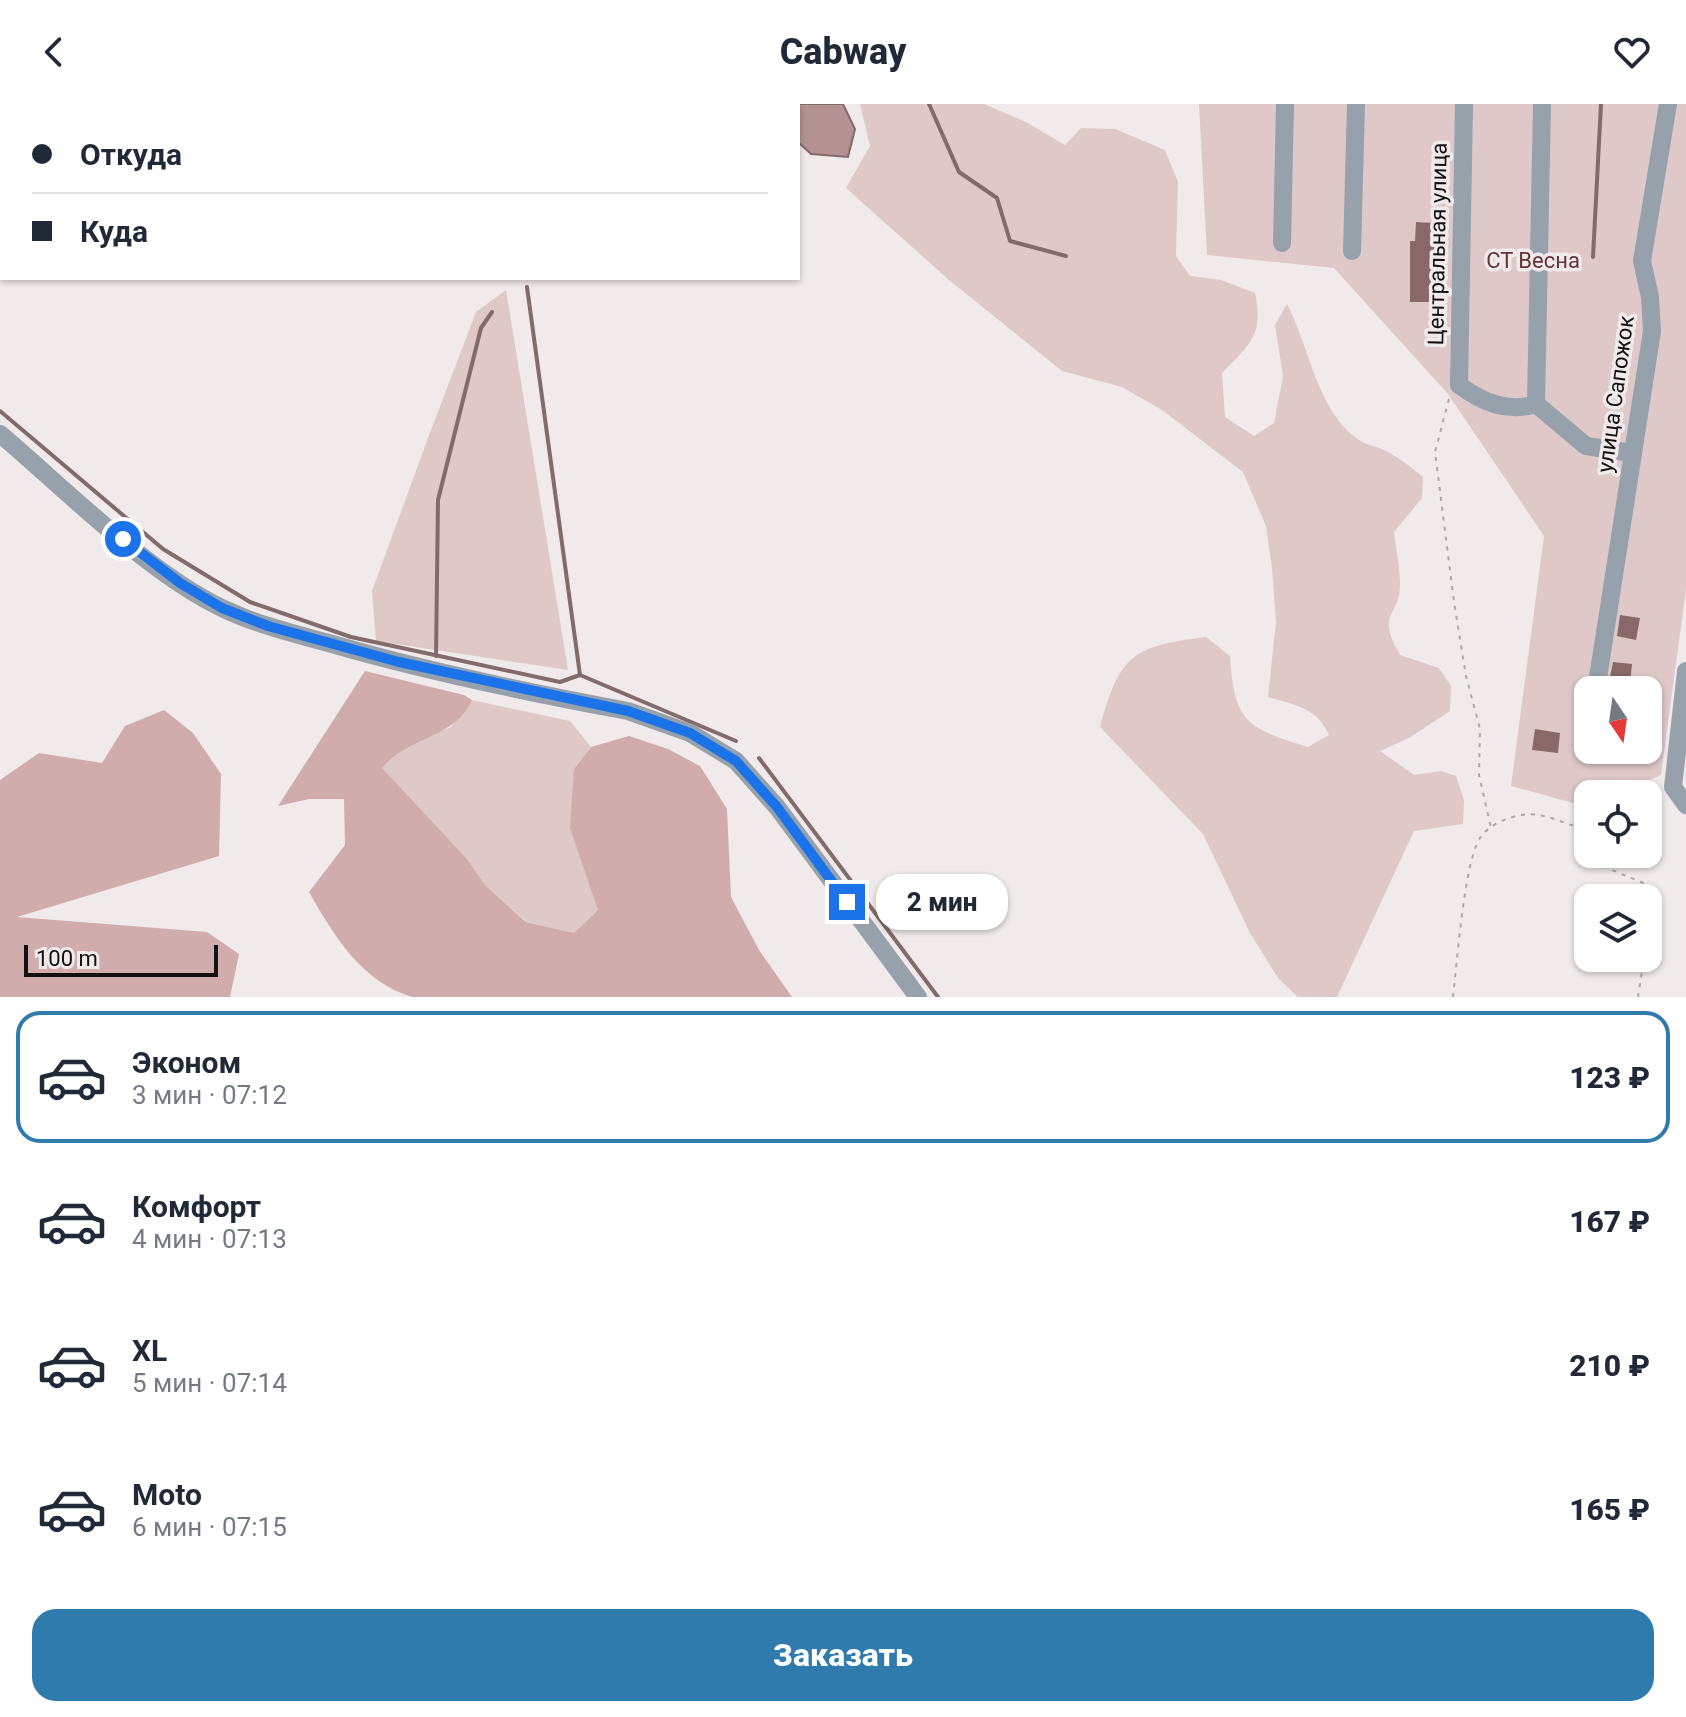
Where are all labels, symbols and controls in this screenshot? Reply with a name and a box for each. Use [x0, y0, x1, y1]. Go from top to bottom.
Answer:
icon: back [32, 30, 76, 74]
icon: heart [1610, 30, 1654, 74]
text: Cabway [780, 31, 906, 73]
text: Откуда [80, 137, 182, 172]
street label: Центральная улица [1423, 143, 1452, 346]
text: Куда [80, 214, 148, 249]
park label: СТ Весна [1486, 248, 1580, 273]
street label: улица Сапожок [1592, 314, 1639, 474]
route start [105, 521, 141, 557]
north arrow [1574, 676, 1662, 764]
map controls [1574, 676, 1662, 972]
button: locate [1574, 780, 1662, 868]
callout: 2 мин [875, 874, 1007, 930]
route end [829, 884, 865, 920]
button: layers [1574, 884, 1662, 972]
text: 2 мин [907, 887, 977, 917]
scale bar [24, 941, 218, 977]
text: 100 m [36, 946, 98, 971]
icon: car [36, 1041, 108, 1113]
text: Эконом [132, 1045, 241, 1080]
text: 123 ₽ [1569, 1060, 1650, 1095]
text: 3 мин · 07:12 [132, 1080, 287, 1110]
icon: car [36, 1185, 108, 1257]
text: Комфорт [132, 1189, 261, 1224]
text: 167 ₽ [1569, 1204, 1650, 1239]
text: 4 мин · 07:13 [132, 1224, 287, 1254]
icon: car [36, 1329, 108, 1401]
text: XL [132, 1333, 167, 1368]
text: 210 ₽ [1569, 1348, 1650, 1383]
text: 5 мин · 07:14 [132, 1368, 287, 1398]
icon: car [36, 1473, 108, 1545]
text: Moto [132, 1477, 202, 1512]
text: 165 ₽ [1569, 1492, 1650, 1527]
text: 6 мин · 07:15 [132, 1512, 287, 1542]
button: Заказать [32, 1609, 1654, 1701]

